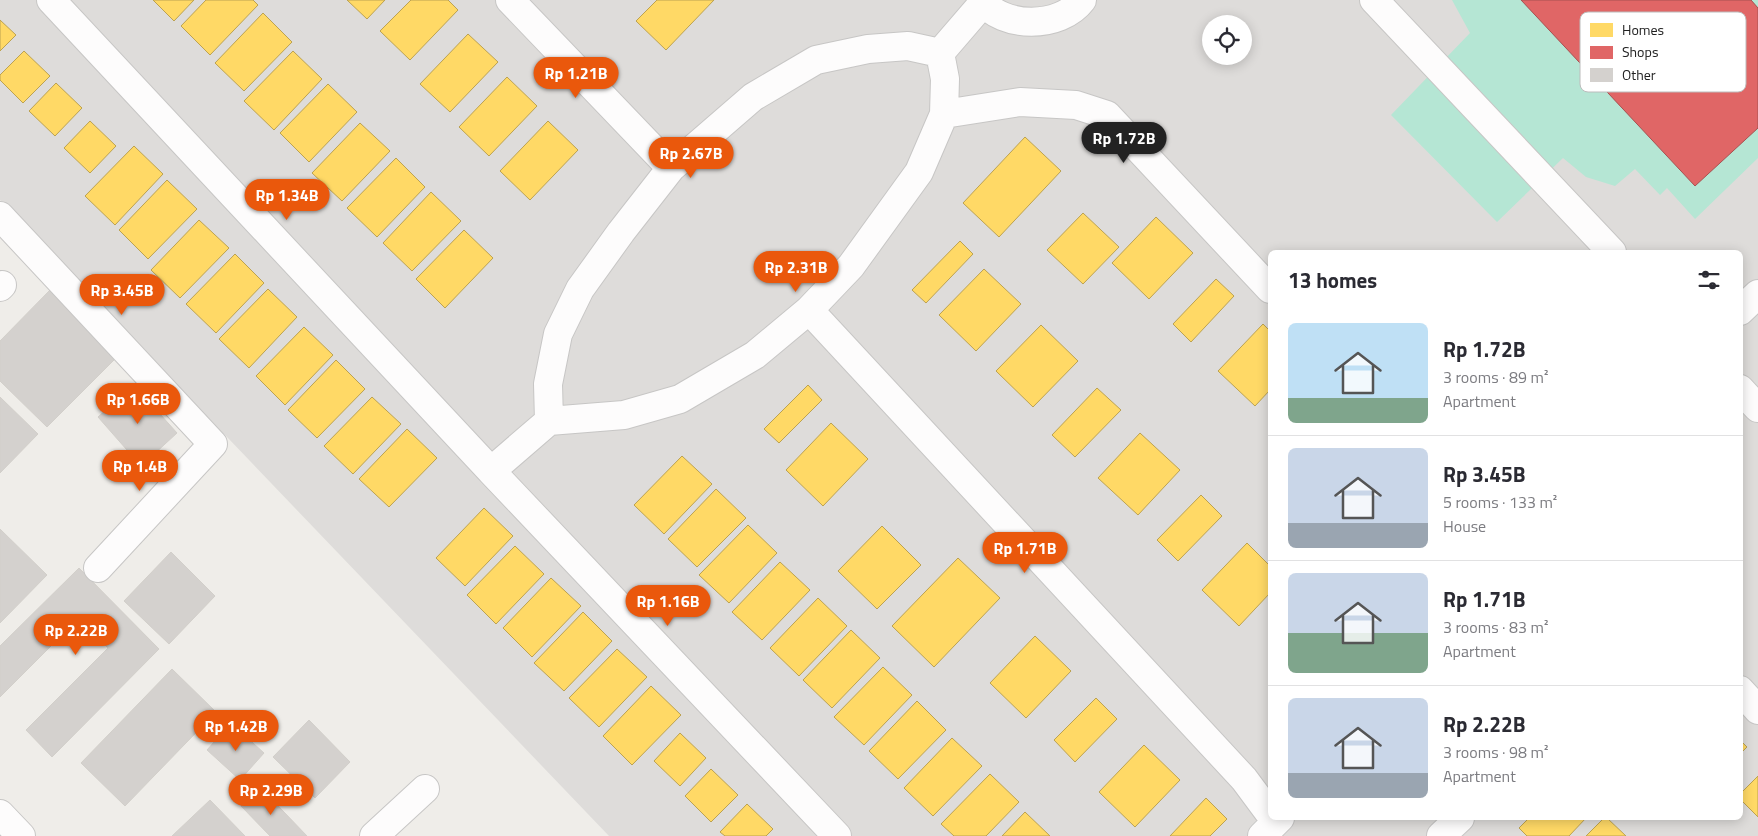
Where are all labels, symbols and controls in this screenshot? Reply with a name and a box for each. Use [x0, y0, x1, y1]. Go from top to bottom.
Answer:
legend [1580, 12, 1746, 92]
map controls [1202, 15, 1252, 65]
button: locate [1202, 15, 1252, 65]
text: Homes [1622, 19, 1664, 40]
text: Shops [1622, 41, 1658, 62]
pin: Rp 1.21B [524, 56, 628, 99]
text: Rp 1.21B [545, 61, 607, 85]
text: Other [1622, 64, 1656, 85]
pin: Rp 1.72B [1072, 121, 1176, 164]
text: Rp 1.72B [1093, 126, 1155, 150]
pin: Rp 2.67B [639, 136, 743, 179]
text: Rp 2.67B [660, 141, 722, 165]
pin: Rp 1.34B [235, 178, 339, 221]
text: Rp 1.34B [256, 183, 318, 207]
pin: Rp 2.31B [744, 250, 848, 293]
text: Rp 2.31B [765, 255, 827, 279]
text: 13 homes [1288, 264, 1377, 296]
icon: filters [1695, 266, 1723, 294]
pin: Rp 3.45B [70, 274, 174, 316]
text: Rp 3.45B [91, 278, 153, 302]
text: Rp 1.72B [1443, 333, 1526, 365]
icon: home [1328, 343, 1388, 403]
text: 3 rooms · 89 m² [1443, 365, 1548, 389]
pin: Rp 1.66B [86, 382, 190, 425]
text: Rp 1.66B [107, 387, 169, 411]
text: Apartment [1443, 389, 1516, 413]
pin: Rp 1.4B [94, 450, 186, 492]
text: Rp 1.4B [113, 454, 167, 478]
text: Rp 3.45B [1443, 458, 1526, 490]
icon: home [1328, 468, 1388, 528]
text: 5 rooms · 133 m² [1443, 490, 1557, 514]
text: House [1443, 514, 1486, 538]
pin: Rp 1.71B [973, 532, 1077, 574]
text: Rp 1.71B [994, 536, 1056, 560]
text: Rp 1.71B [1443, 583, 1526, 615]
pin: Rp 1.16B [616, 584, 720, 627]
text: Rp 1.16B [637, 589, 699, 613]
icon: home [1328, 593, 1388, 653]
pin: Rp 2.22B [24, 614, 128, 656]
text: 3 rooms · 83 m² [1443, 615, 1548, 639]
text: Rp 2.22B [45, 618, 107, 642]
text: Apartment [1443, 639, 1516, 663]
text: Rp 2.22B [1443, 708, 1526, 740]
pin: Rp 1.42B [184, 710, 288, 752]
text: Rp 1.42B [205, 714, 267, 738]
icon: home [1328, 718, 1388, 778]
text: 3 rooms · 98 m² [1443, 740, 1548, 764]
text: Apartment [1443, 764, 1516, 788]
pin: Rp 2.29B [219, 774, 323, 816]
text: Rp 2.29B [240, 778, 302, 802]

